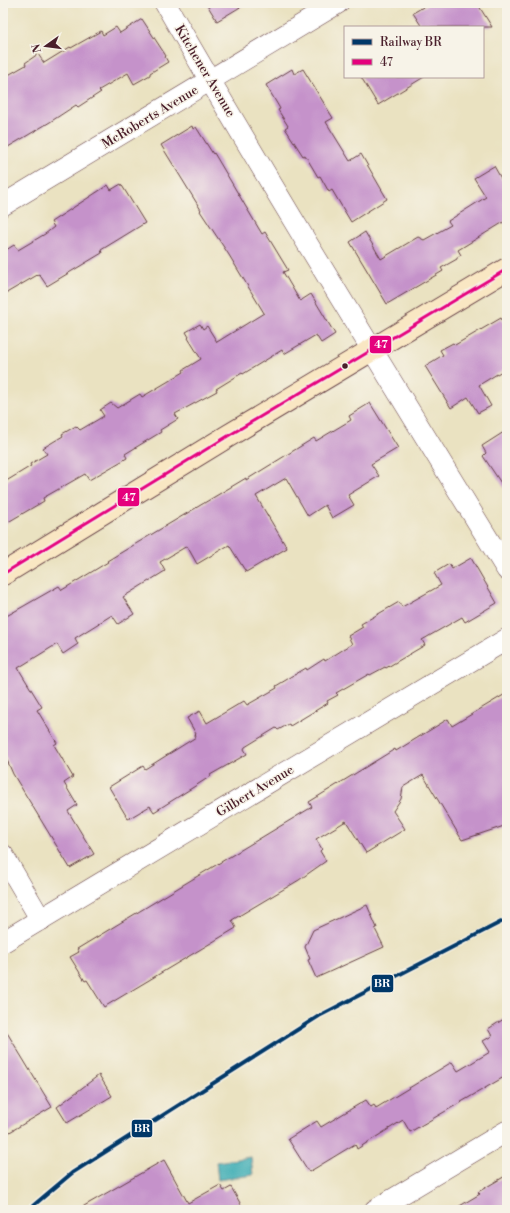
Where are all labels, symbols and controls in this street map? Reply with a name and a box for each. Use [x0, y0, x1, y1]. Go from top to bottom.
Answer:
street label: Kitchener Avenue [171, 22, 239, 120]
north arrow [26, 26, 66, 66]
legend [344, 26, 484, 78]
text: Railway BR [380, 35, 442, 50]
text: N [29, 42, 45, 54]
text: 47 [380, 55, 393, 70]
street label: McRoberts Avenue [99, 82, 202, 152]
line badge: 47 [369, 335, 392, 354]
text: 47 [374, 338, 388, 352]
unlabelled marker [340, 361, 350, 371]
line badge: 47 [117, 487, 140, 507]
text: 47 [122, 491, 136, 505]
street label: Gilbert Avenue [213, 761, 297, 820]
line badge: BR [371, 974, 394, 993]
text: BR [374, 977, 391, 991]
line badge: BR [131, 1119, 153, 1138]
text: BR [134, 1122, 151, 1136]

